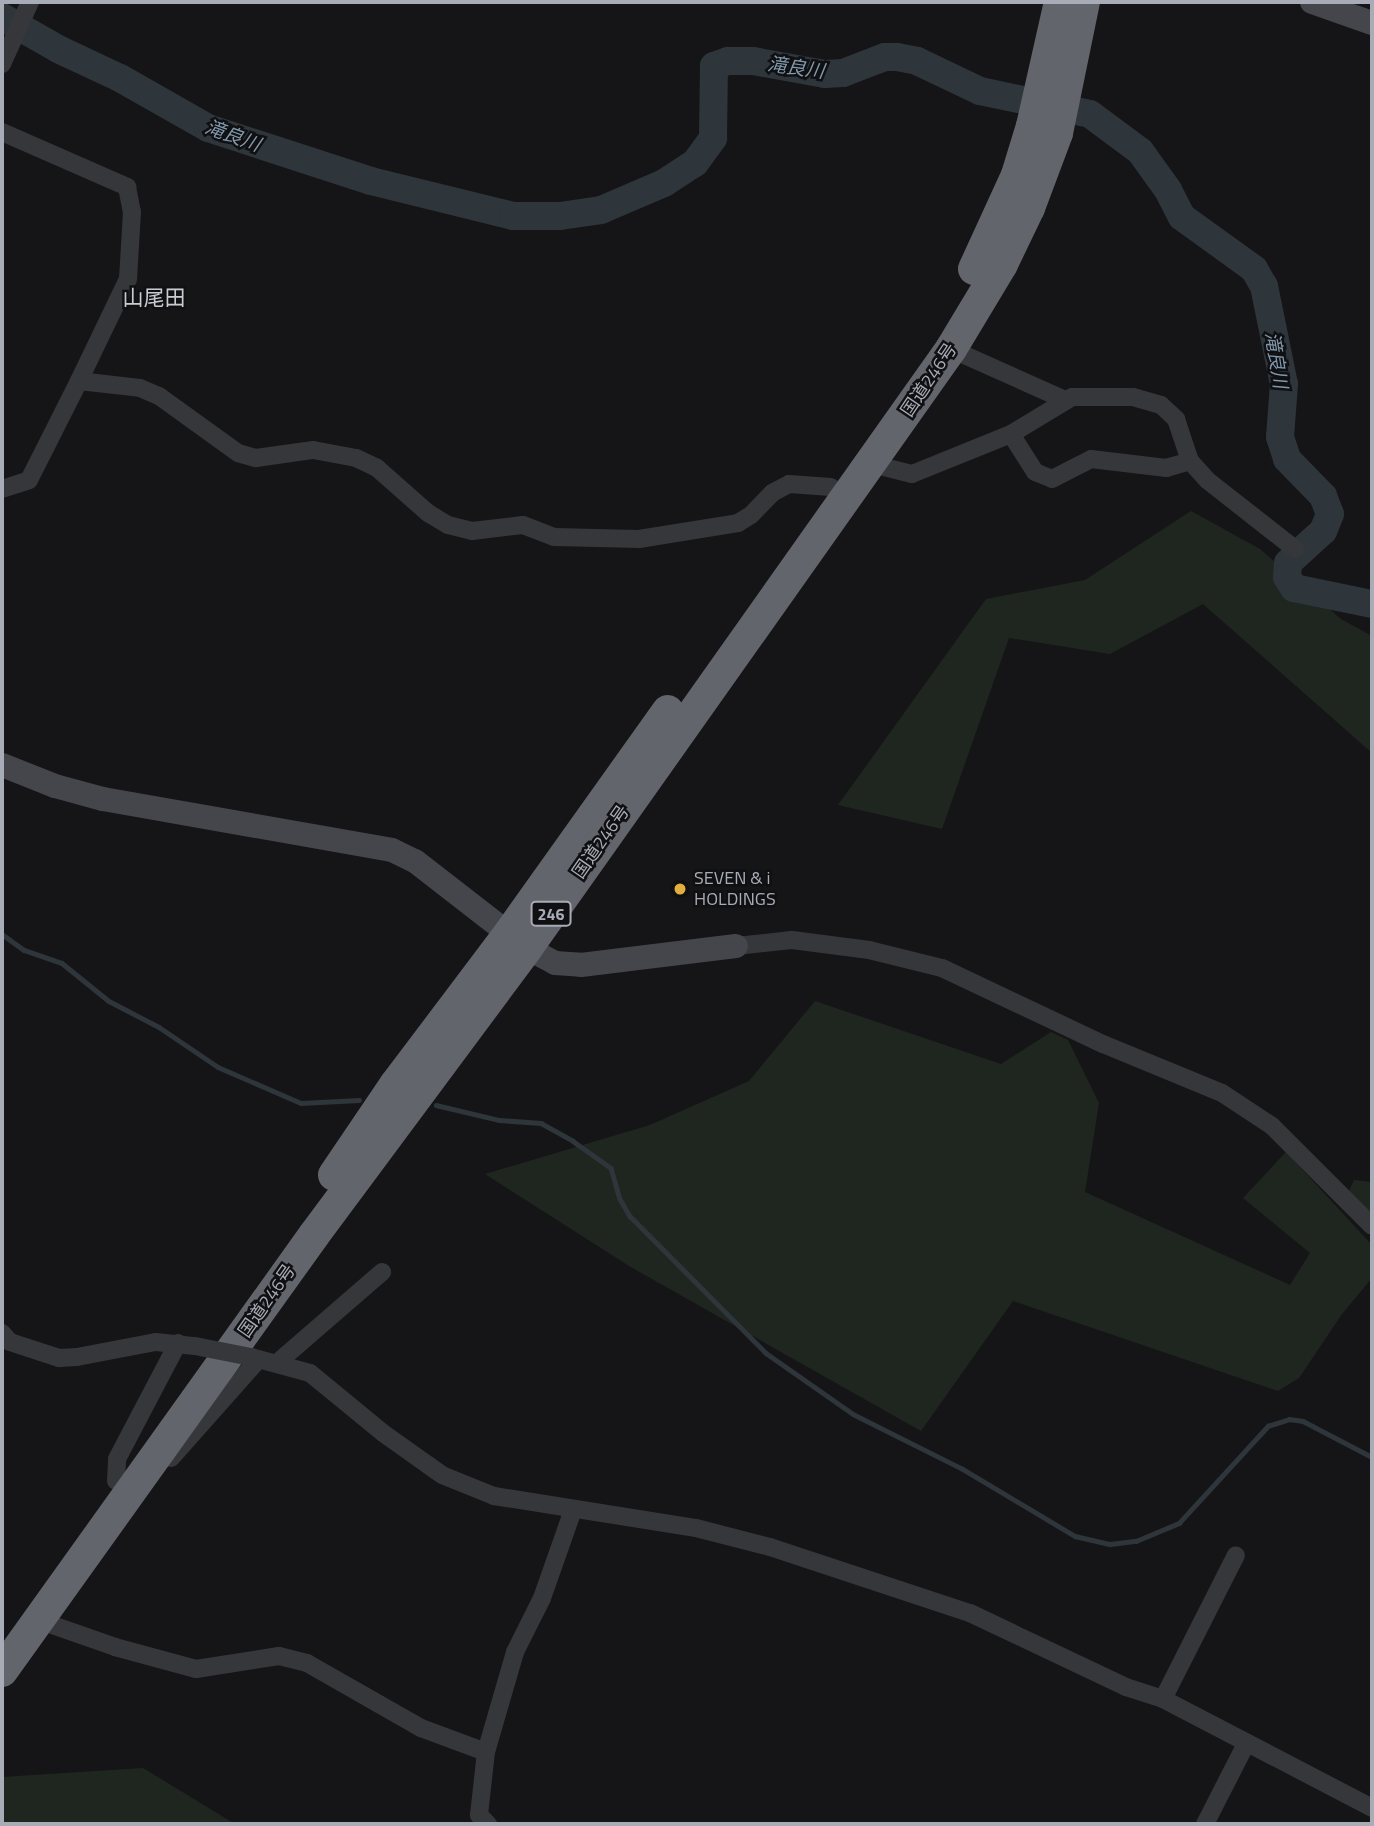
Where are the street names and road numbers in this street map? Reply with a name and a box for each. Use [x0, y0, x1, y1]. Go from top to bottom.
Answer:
street label: 国道246号 [896, 339, 962, 421]
street label: 国道246号 [568, 801, 634, 883]
road number: 246 [530, 902, 572, 926]
street label: 国道246号 [234, 1260, 300, 1342]

